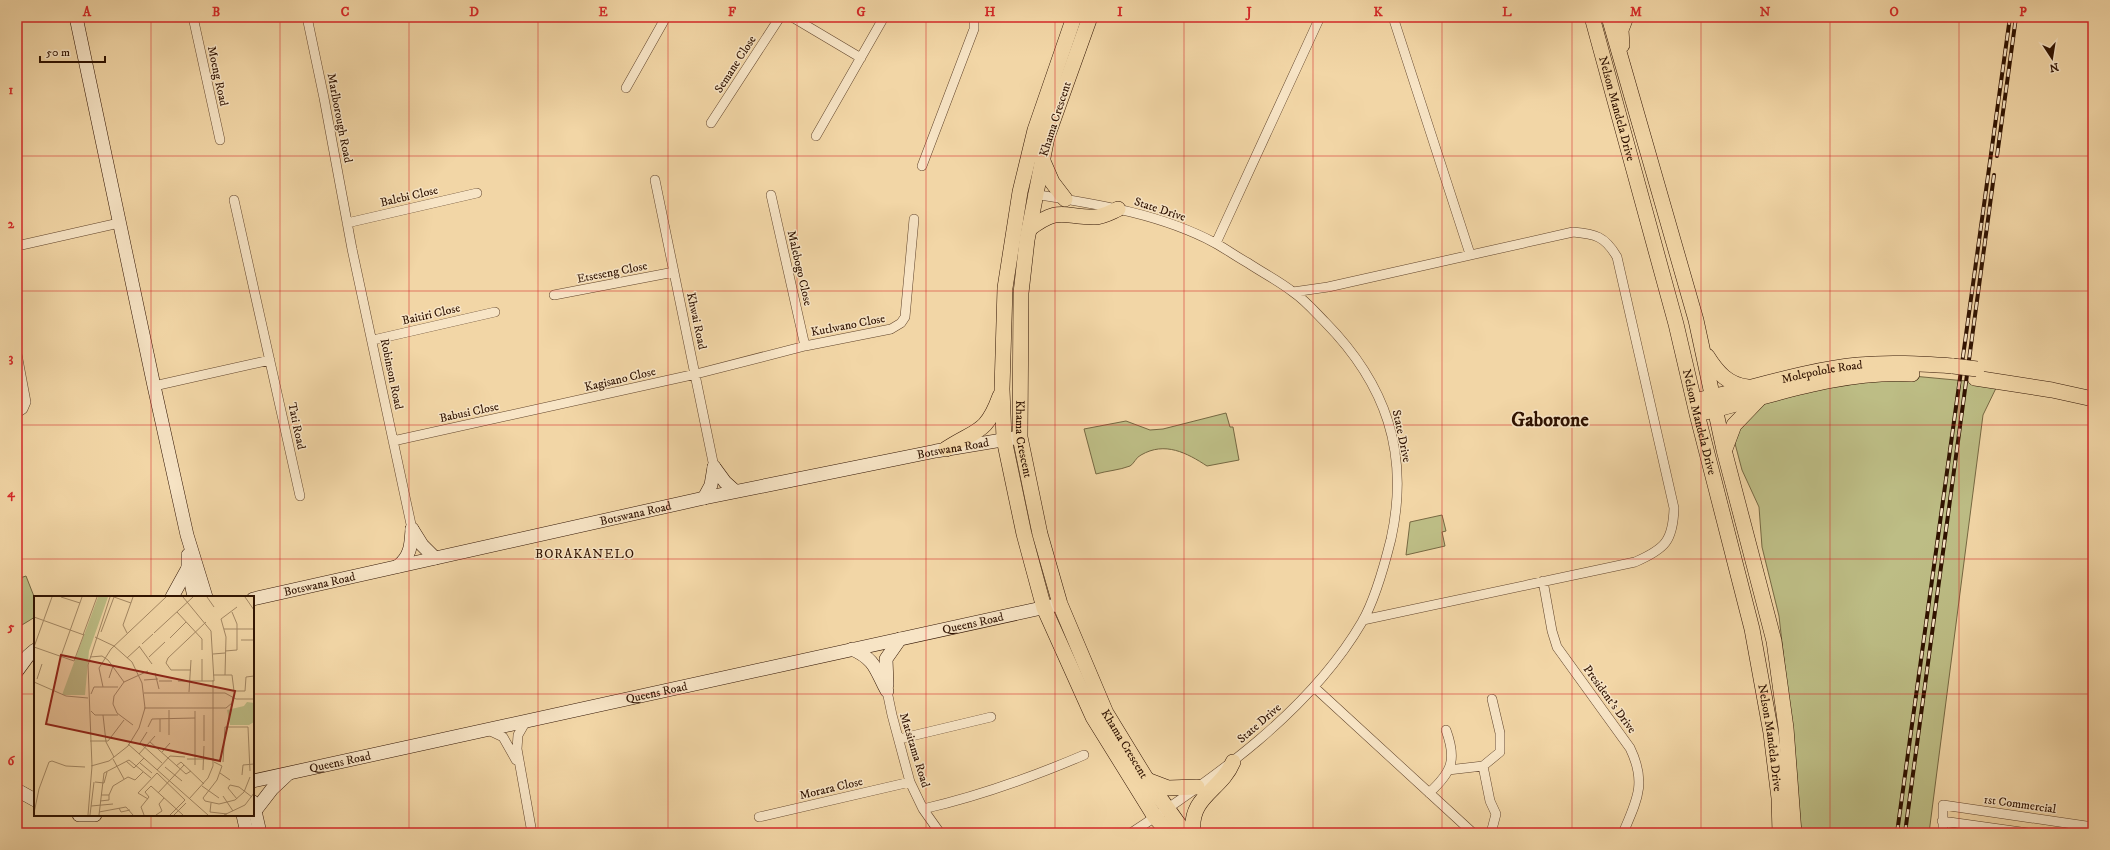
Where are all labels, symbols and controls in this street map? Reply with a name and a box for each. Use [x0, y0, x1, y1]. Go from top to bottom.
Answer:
text: A [82, 4, 92, 20]
text: B [212, 4, 220, 20]
text: C [341, 4, 350, 20]
text: D [469, 4, 479, 20]
text: E [598, 4, 608, 20]
text: F [728, 4, 737, 20]
text: G [856, 4, 866, 20]
text: H [985, 4, 996, 20]
text: I [1117, 4, 1123, 20]
text: J [1244, 4, 1252, 21]
text: K [1373, 4, 1383, 20]
text: L [1502, 4, 1512, 20]
text: M [1630, 4, 1642, 20]
text: N [1760, 4, 1771, 20]
text: O [1889, 4, 1899, 20]
text: P [2019, 4, 2027, 20]
street label: Semane Close [711, 33, 760, 96]
scale bar [40, 38, 105, 64]
north arrow [2032, 38, 2072, 78]
text: 50 m [46, 45, 70, 60]
street label: Moeng Road [204, 45, 231, 108]
street label: Nelson Mandela Drive [1595, 55, 1638, 163]
text: N [2048, 59, 2060, 75]
street label: Marlborough Road [323, 72, 356, 164]
street label: Khama Crescent [1036, 80, 1075, 159]
text: 1 [9, 82, 14, 98]
street label: Balebi Close [379, 183, 440, 210]
street label: State Drive [1132, 194, 1188, 225]
text: 2 [8, 216, 15, 232]
street label: Malebogo Close [784, 229, 815, 307]
street label: Etseseng Close [576, 258, 649, 287]
street label: Khwai Road [683, 291, 710, 351]
street label: Baitiri Close [401, 301, 462, 328]
street label: Kutlwano Close [810, 311, 886, 340]
street label: Robinson Road [377, 337, 406, 411]
text: 3 [9, 350, 14, 366]
street label: Molepolole Road [1780, 358, 1863, 387]
street label: Kagisano Close [583, 364, 657, 395]
street label: Nelson Mandela Drive [1679, 368, 1719, 477]
street label: Babusi Close [438, 399, 500, 426]
street label: Khama Crescent [1012, 400, 1035, 479]
street label: Tati Road [284, 401, 309, 451]
street label: State Drive [1389, 408, 1414, 464]
district label: Gaborone [1511, 408, 1589, 433]
street label: Botswana Road [916, 435, 990, 463]
text: 4 [6, 485, 15, 502]
street label: Botswana Road [598, 499, 673, 529]
district label: BORAKANELO [535, 546, 635, 562]
street label: Botswana Road [282, 569, 357, 600]
inset map [34, 596, 254, 816]
street label: Queens Road [941, 610, 1005, 638]
text: 5 [7, 619, 15, 635]
street label: President's Drive [1580, 662, 1639, 736]
street label: Queens Road [624, 679, 689, 707]
street label: Nelson Mandela Drive [1754, 683, 1785, 792]
street label: State Drive [1234, 700, 1284, 747]
street label: Khama Crescent [1098, 707, 1151, 781]
street label: Matsitama Road [896, 711, 933, 789]
street label: Queens Road [308, 748, 372, 776]
text: 6 [8, 753, 16, 769]
street label: Morara Close [798, 774, 864, 803]
street label: 1st Commercial [1983, 792, 2058, 817]

